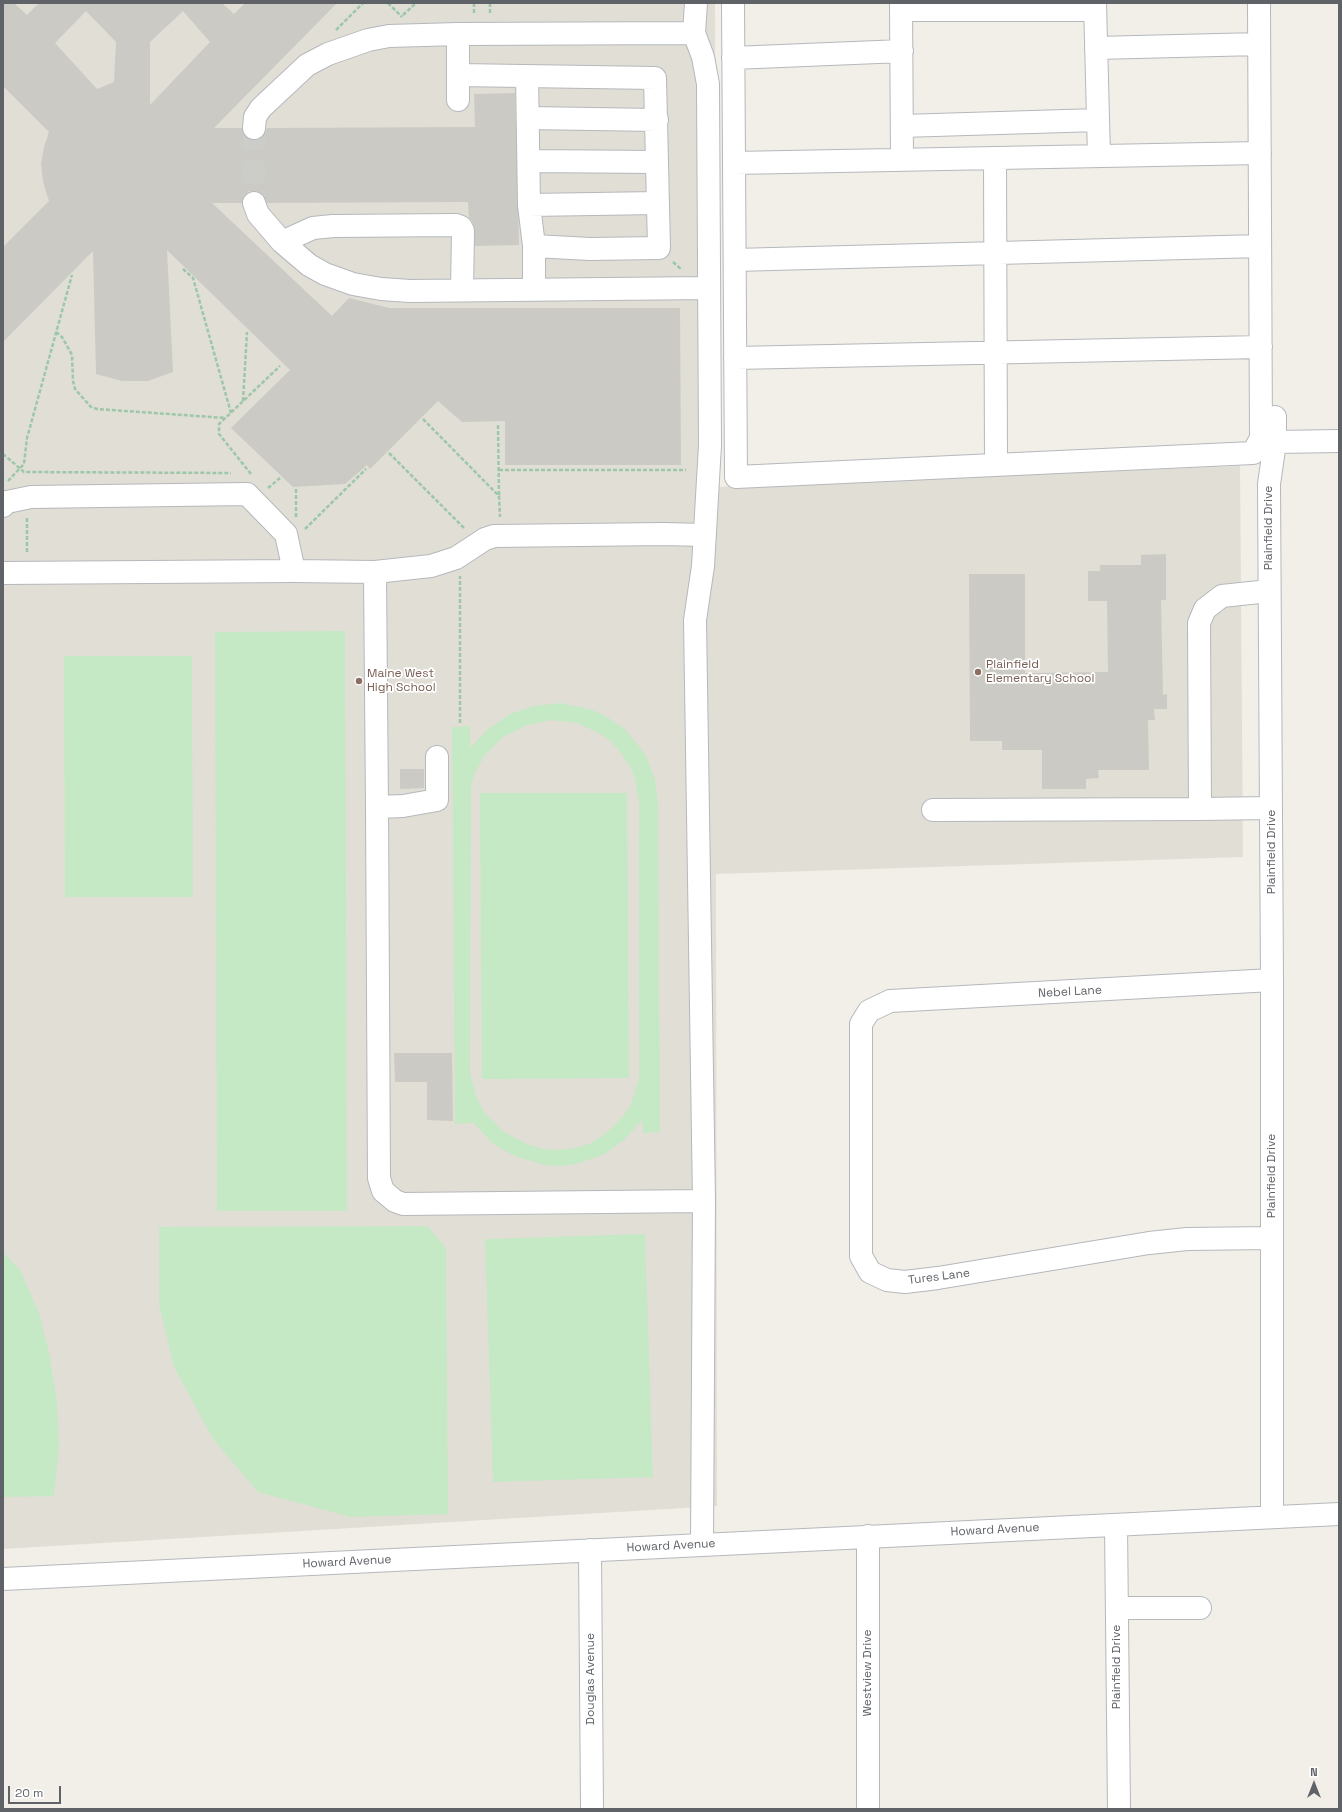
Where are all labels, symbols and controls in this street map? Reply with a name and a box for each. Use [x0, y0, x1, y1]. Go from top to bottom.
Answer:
street label: Plainfield Drive [1262, 486, 1276, 570]
place label: Plainfield Elementary School [986, 658, 1094, 686]
place label: Maine West High School [367, 667, 436, 695]
marker: Plainfield Elementary School [973, 667, 983, 677]
marker: Maine West High School [354, 676, 364, 686]
street label: Plainfield Drive [1265, 810, 1279, 894]
street label: Nebel Lane [1038, 983, 1102, 1001]
street label: Plainfield Drive [1265, 1134, 1279, 1218]
street label: Tures Lane [907, 1266, 971, 1288]
street label: Howard Avenue [950, 1520, 1040, 1540]
street label: Howard Avenue [626, 1536, 716, 1556]
street label: Howard Avenue [302, 1552, 392, 1572]
street label: Plainfield Drive [1110, 1625, 1124, 1709]
street label: Westview Drive [861, 1630, 875, 1716]
street label: Douglas Avenue [584, 1633, 598, 1725]
north arrow [1294, 1764, 1334, 1804]
text: N [1310, 1765, 1318, 1779]
scale bar [10, 1778, 63, 1804]
text: 20 m [15, 1785, 43, 1801]

